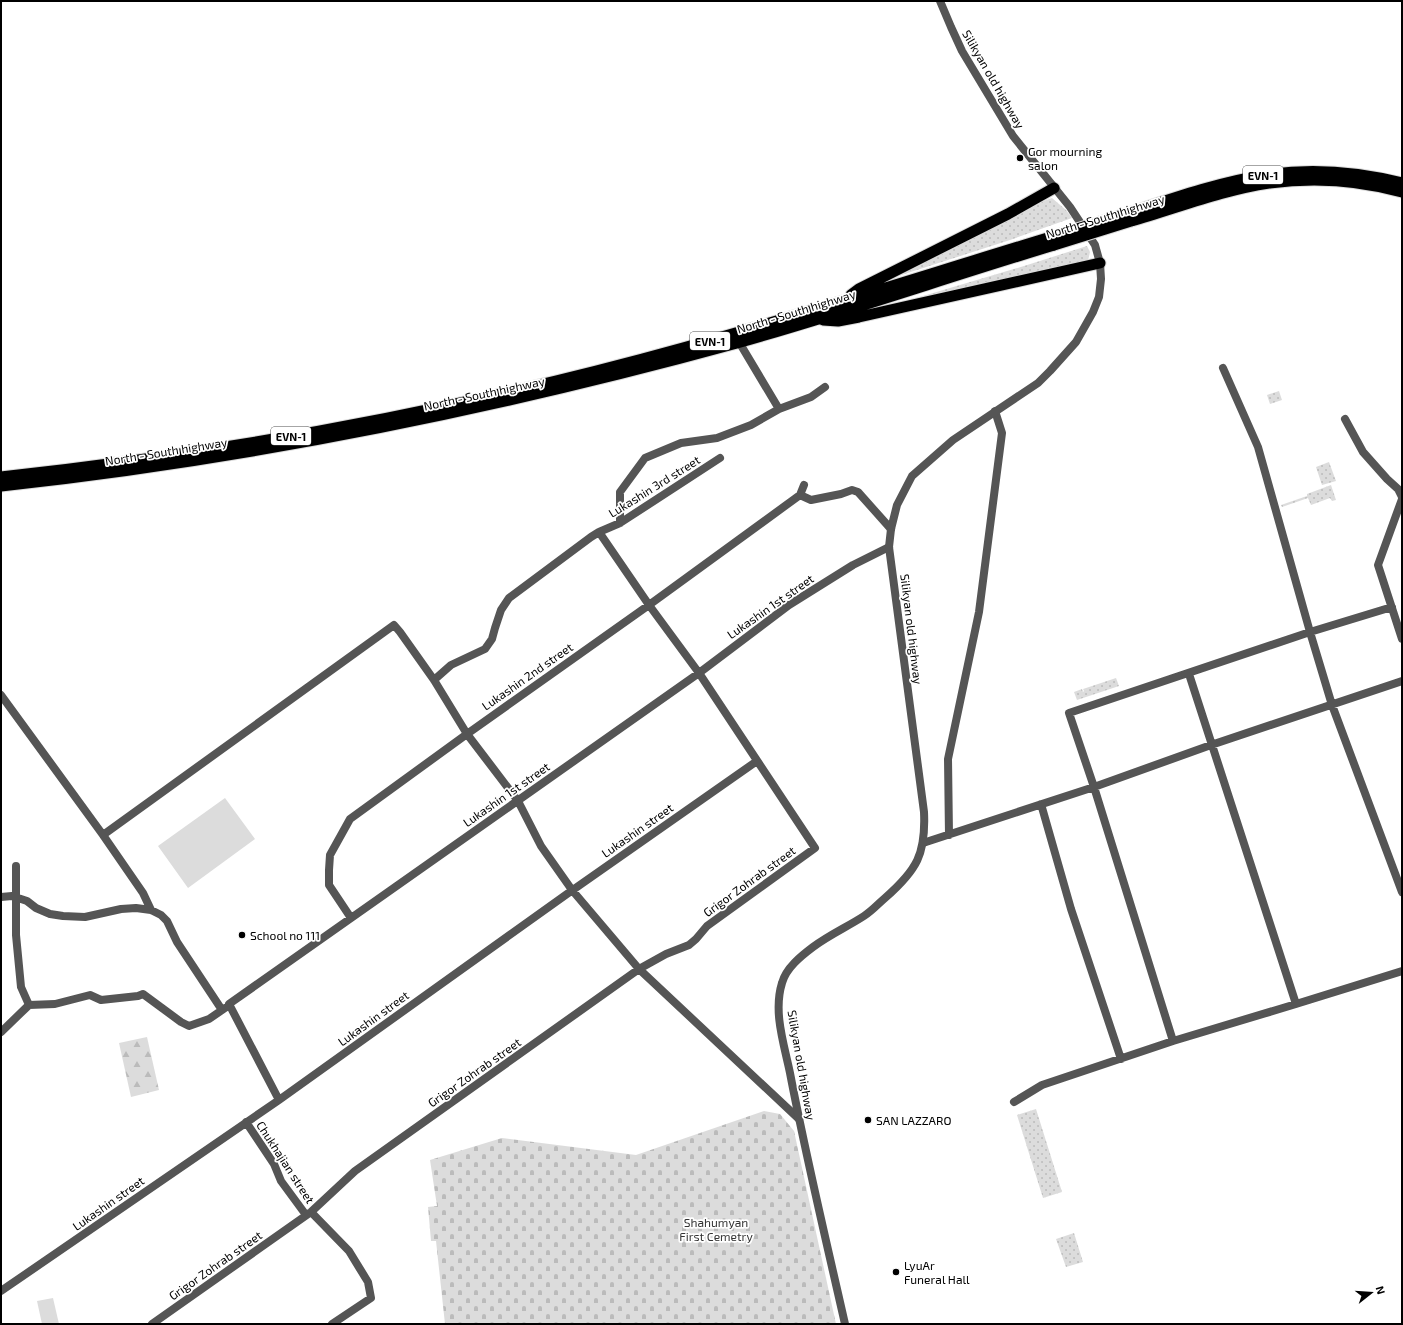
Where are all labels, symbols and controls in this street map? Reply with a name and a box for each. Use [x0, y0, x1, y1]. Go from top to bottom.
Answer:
street label: Silikyan old highway [960, 27, 1028, 131]
place label: Gor mourning salon [1028, 144, 1102, 172]
marker: Gor mourning salon [1015, 153, 1025, 163]
road number: EVN-1 [1243, 166, 1283, 184]
street label: North - South highway [1044, 191, 1167, 241]
street label: North - South highway [735, 286, 858, 336]
road number: EVN-1 [690, 332, 730, 350]
street label: North - South highway [422, 373, 546, 413]
road number: EVN-1 [271, 427, 311, 445]
street label: North - South highway [104, 434, 229, 468]
street label: Lukashin 3rd street [606, 452, 703, 520]
street label: Lukashin 1st street [724, 571, 816, 641]
street label: Silikyan old highway [898, 573, 926, 686]
street label: Lukashin 2nd street [479, 639, 575, 713]
street label: Lukashin 1st street [460, 759, 552, 829]
street label: Lukashin street [599, 800, 676, 860]
street label: Grigor Zohrab street [700, 843, 798, 919]
place label: School no 111 [250, 928, 320, 942]
marker: School no 111 [237, 930, 247, 940]
street label: Lukashin street [335, 987, 412, 1048]
street label: Silikyan old highway [785, 1009, 819, 1122]
street label: Grigor Zohrab street [425, 1034, 524, 1109]
place label: SAN LAZZARO [876, 1113, 951, 1127]
marker: SAN LAZZARO [863, 1115, 873, 1125]
street label: Chukhajian street [253, 1118, 318, 1207]
street label: Lukashin street [70, 1173, 147, 1233]
park label: Shahumyan First Cemetry [679, 1215, 753, 1243]
street label: Grigor Zohrab street [166, 1227, 265, 1302]
place label: LyuAr Funeral Hall [904, 1258, 970, 1286]
marker: LyuAr Funeral Hall [891, 1267, 901, 1277]
north arrow [1351, 1273, 1391, 1313]
text: N [1374, 1284, 1388, 1296]

